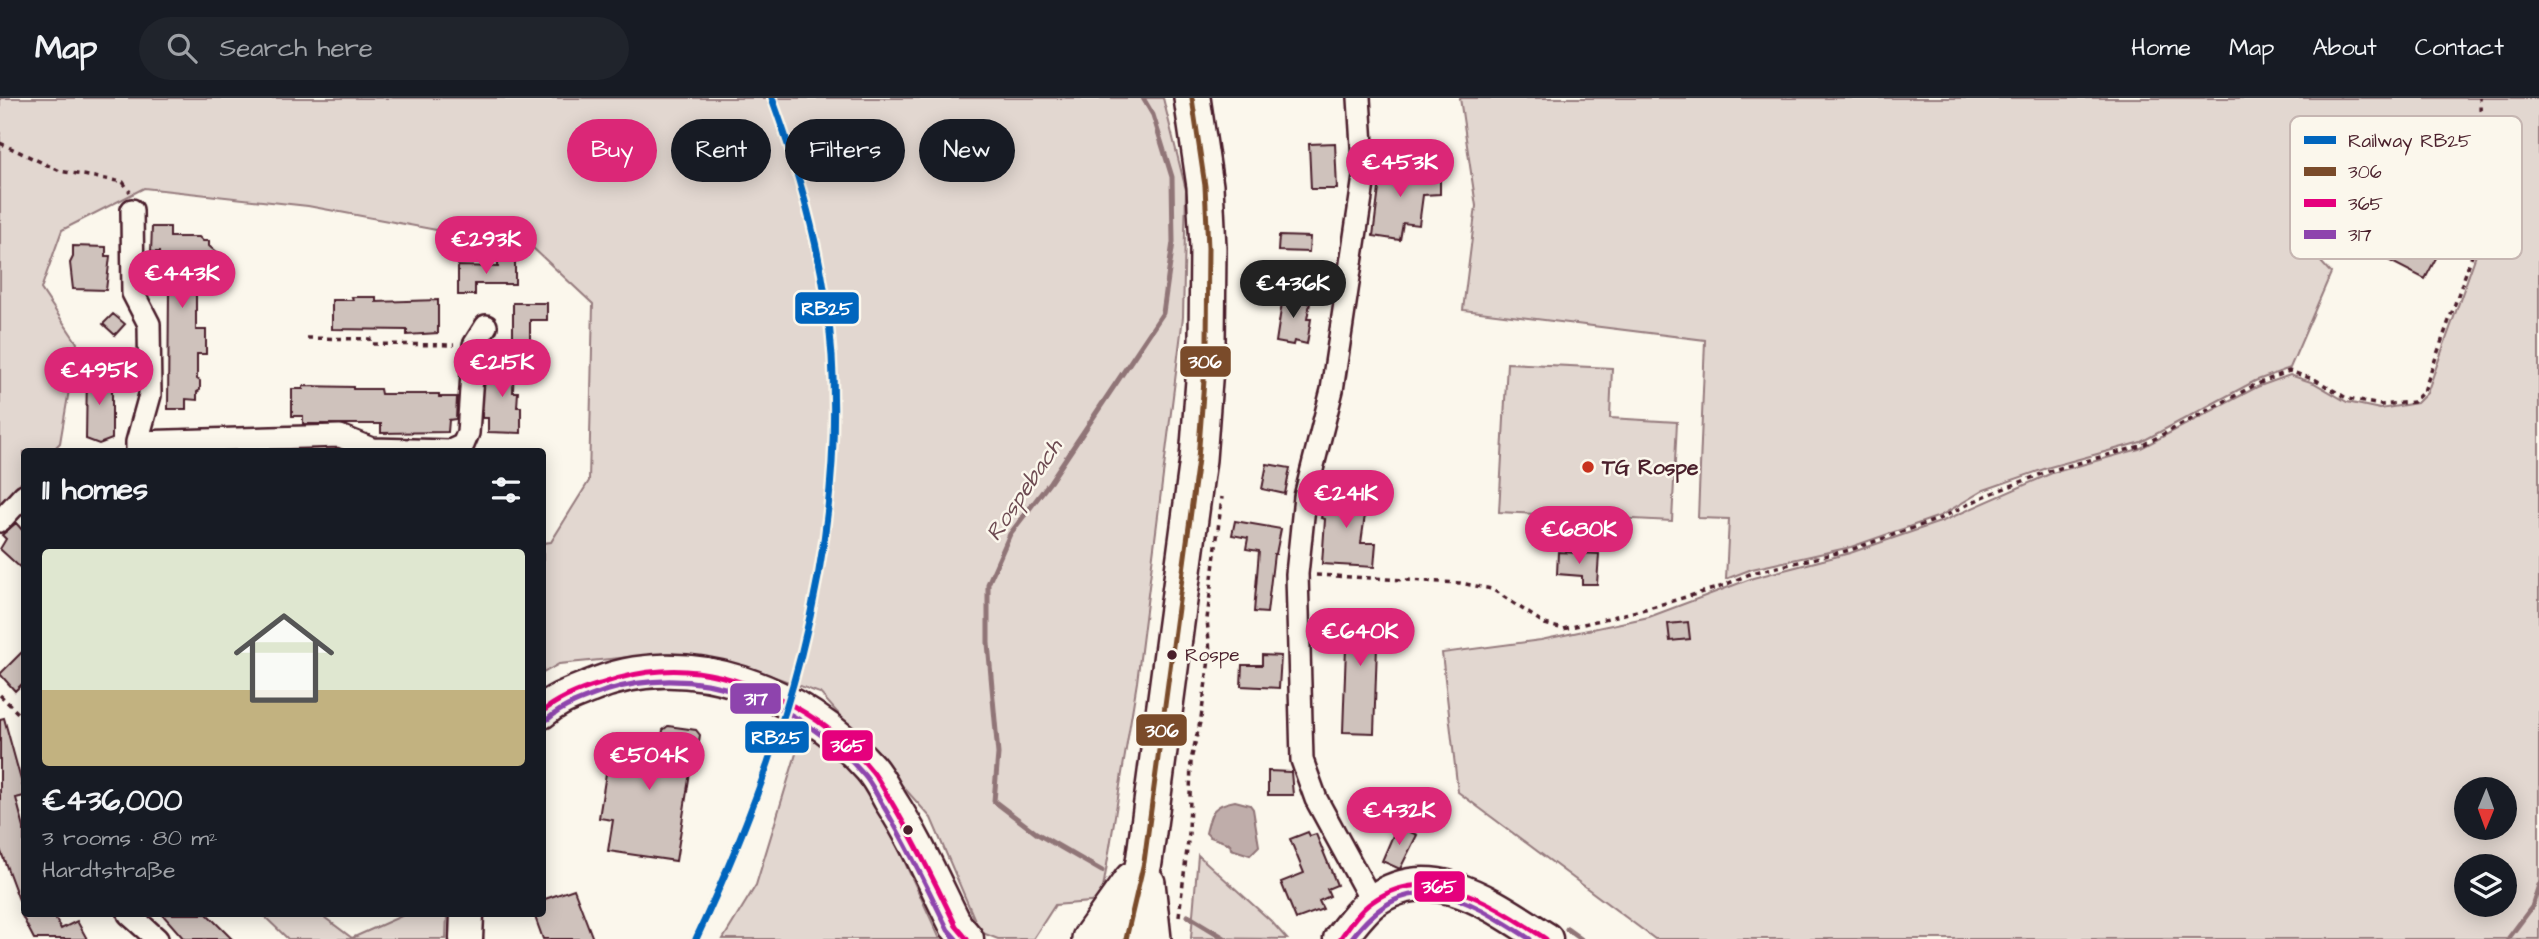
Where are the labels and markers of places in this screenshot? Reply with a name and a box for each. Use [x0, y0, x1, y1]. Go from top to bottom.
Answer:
pin: €453K [1351, 140, 1449, 199]
pin: €293K [437, 216, 535, 276]
pin: €443K [133, 250, 231, 310]
pin: €436K [1244, 260, 1342, 320]
pin: €215K [453, 340, 551, 399]
pin: €495K [50, 348, 148, 407]
place label: TG Rospe [1601, 453, 1699, 483]
marker: TG Rospe [1580, 459, 1596, 475]
pin: €241K [1297, 470, 1395, 530]
pin: €680K [1530, 506, 1628, 566]
pin: €640K [1311, 608, 1409, 668]
place label: Rospe [1185, 642, 1240, 669]
marker: Rospe [1165, 648, 1179, 662]
pin: €504K [600, 732, 698, 792]
pin: €432K [1350, 788, 1448, 847]
unlabelled marker [901, 823, 915, 837]

